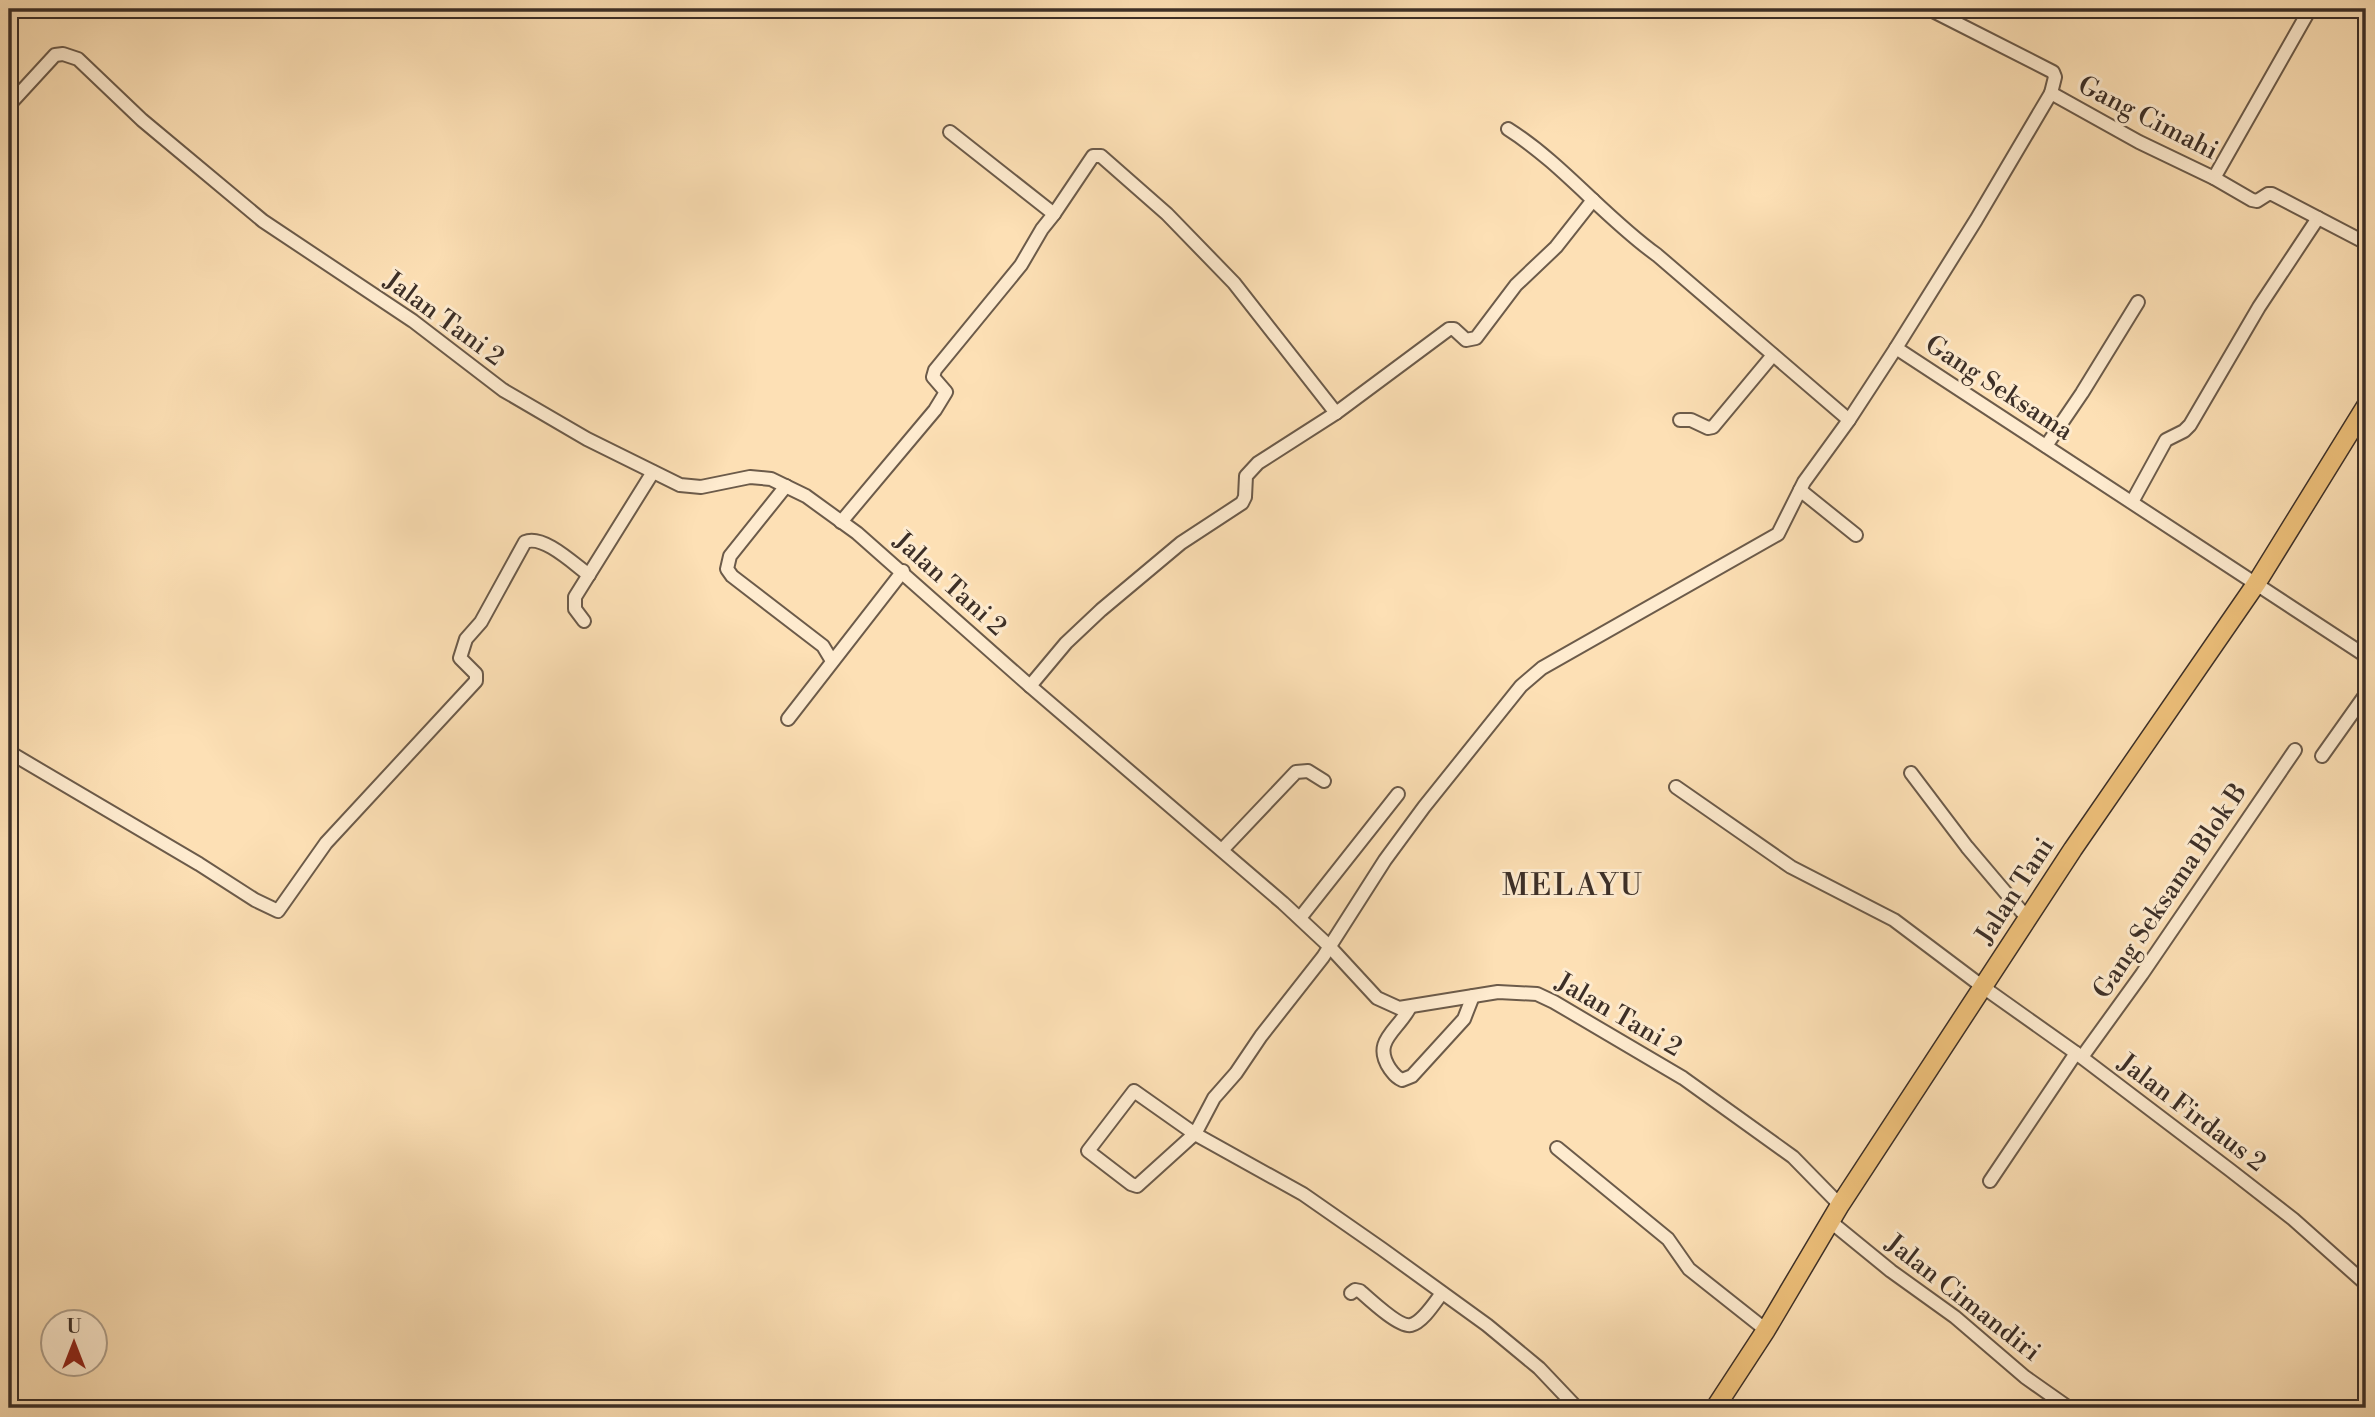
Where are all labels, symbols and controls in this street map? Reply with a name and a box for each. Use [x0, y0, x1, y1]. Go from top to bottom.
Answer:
street label: Gang Cimahi [2073, 69, 2223, 167]
street label: Jalan Tani 2 [377, 264, 510, 373]
street label: Gang Seksama [1919, 328, 2080, 448]
street label: Jalan Tani 2 [887, 525, 1013, 643]
street label: Gang Seksama Blok B [2086, 777, 2254, 1005]
street label: Jalan Tani [1968, 832, 2061, 951]
district label: MELAYU [1502, 867, 1644, 905]
street label: Jalan Tani 2 [1549, 966, 1688, 1064]
street label: Jalan Firdaus 2 [2111, 1046, 2272, 1179]
street label: Jalan Cimandiri [1879, 1227, 2047, 1368]
north arrow [38, 1308, 108, 1378]
text: U [67, 1315, 82, 1339]

